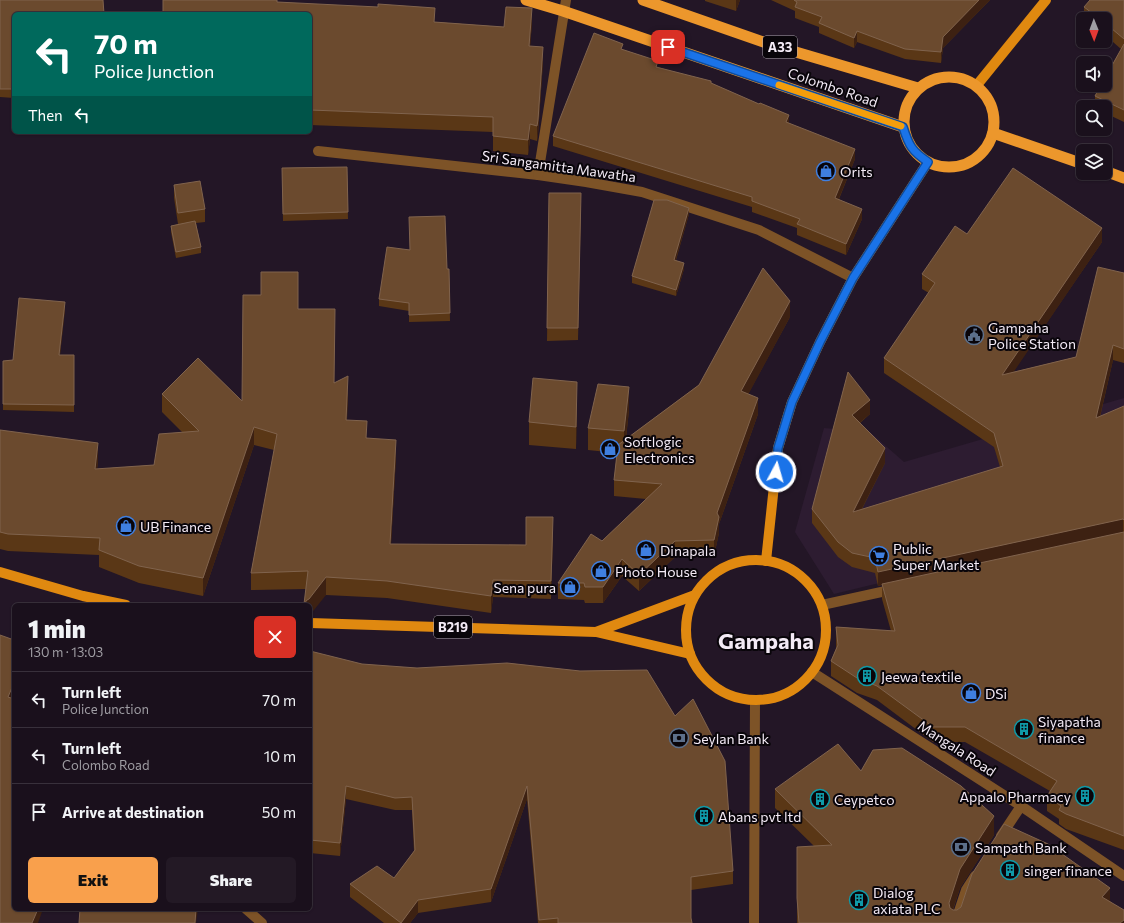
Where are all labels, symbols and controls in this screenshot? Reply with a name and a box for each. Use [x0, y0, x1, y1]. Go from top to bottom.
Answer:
north arrow [1076, 12, 1112, 48]
map controls [1076, 12, 1112, 180]
text: 70 m [94, 26, 158, 60]
icon: left [28, 28, 80, 80]
pin [651, 30, 685, 64]
icon: arrive [657, 36, 679, 58]
road number: A33 [763, 36, 797, 58]
button: sound [1076, 56, 1112, 92]
text: Police Junction [94, 60, 214, 82]
street label: Colombo Road [786, 64, 880, 110]
button: search [1076, 100, 1112, 136]
icon: left [71, 104, 93, 126]
text: Then [28, 106, 63, 124]
button: layers [1076, 144, 1112, 180]
street label: Sri Sangamitta Mawatha [481, 147, 637, 185]
shop icon: Orits [815, 160, 837, 182]
place label: Orits [840, 163, 873, 180]
place label: Gampaha Police Station [988, 319, 1076, 352]
public building icon: Gampaha Police Station [963, 324, 985, 346]
place label: Softlogic Electronics [624, 433, 695, 466]
shop icon: Softlogic Electronics [599, 438, 621, 460]
position arrow [755, 451, 797, 493]
shop icon: UB Finance [115, 515, 137, 537]
place label: UB Finance [140, 518, 211, 535]
shop icon: Dinapala [635, 539, 657, 561]
place label: Public Super Market [893, 540, 980, 573]
place label: Dinapala [660, 542, 716, 559]
supermarket icon: Public Super Market [868, 545, 890, 567]
shop icon: Photo House [590, 560, 612, 582]
place label: Photo House [615, 563, 697, 580]
shop icon: Sena pura [559, 576, 581, 598]
place label: Sena pura [494, 579, 556, 596]
text: 1 min [28, 614, 86, 643]
button: close [254, 616, 296, 658]
road number: B219 [434, 616, 472, 638]
district label: Gampaha [718, 627, 814, 654]
text: 130 m · 13:03 [28, 644, 103, 660]
building icon: Jeewa textile [856, 665, 878, 687]
place label: Jeewa textile [881, 668, 962, 685]
shop icon: DSi [960, 682, 982, 704]
text: Turn left [62, 683, 121, 701]
place label: DSi [985, 685, 1007, 702]
icon: left [28, 689, 50, 711]
text: 70 m [262, 691, 296, 709]
text: Police Junction [62, 701, 149, 717]
place label: Siyapatha finance [1038, 713, 1101, 746]
street label: Mangala Road [915, 716, 999, 780]
building icon: Siyapatha finance [1013, 718, 1035, 740]
bank icon: Seylan Bank [668, 727, 690, 749]
place label: Seylan Bank [693, 730, 770, 747]
text: Turn left [62, 739, 121, 757]
icon: left [28, 745, 50, 767]
text: 10 m [264, 747, 296, 765]
text: Colombo Road [62, 757, 149, 773]
building icon: Appalo Pharmacy [1074, 785, 1096, 807]
building icon: Ceypetco [809, 788, 831, 810]
place label: Appalo Pharmacy [959, 788, 1071, 805]
place label: Ceypetco [834, 791, 895, 808]
icon: arrive [28, 801, 50, 823]
text: Arrive at destination [62, 803, 204, 821]
text: 50 m [262, 803, 296, 821]
building icon: Abans pvt ltd [693, 805, 715, 827]
place label: Abans pvt ltd [718, 808, 801, 825]
bank icon: Sampath Bank [950, 836, 972, 858]
place label: Sampath Bank [975, 839, 1067, 856]
button: Exit [28, 857, 158, 903]
button: Share [166, 857, 296, 903]
building icon: singer finance [999, 859, 1021, 881]
place label: singer finance [1024, 862, 1112, 879]
place label: Dialog axiata PLC [873, 884, 941, 917]
building icon: Dialog axiata PLC [848, 889, 870, 911]

